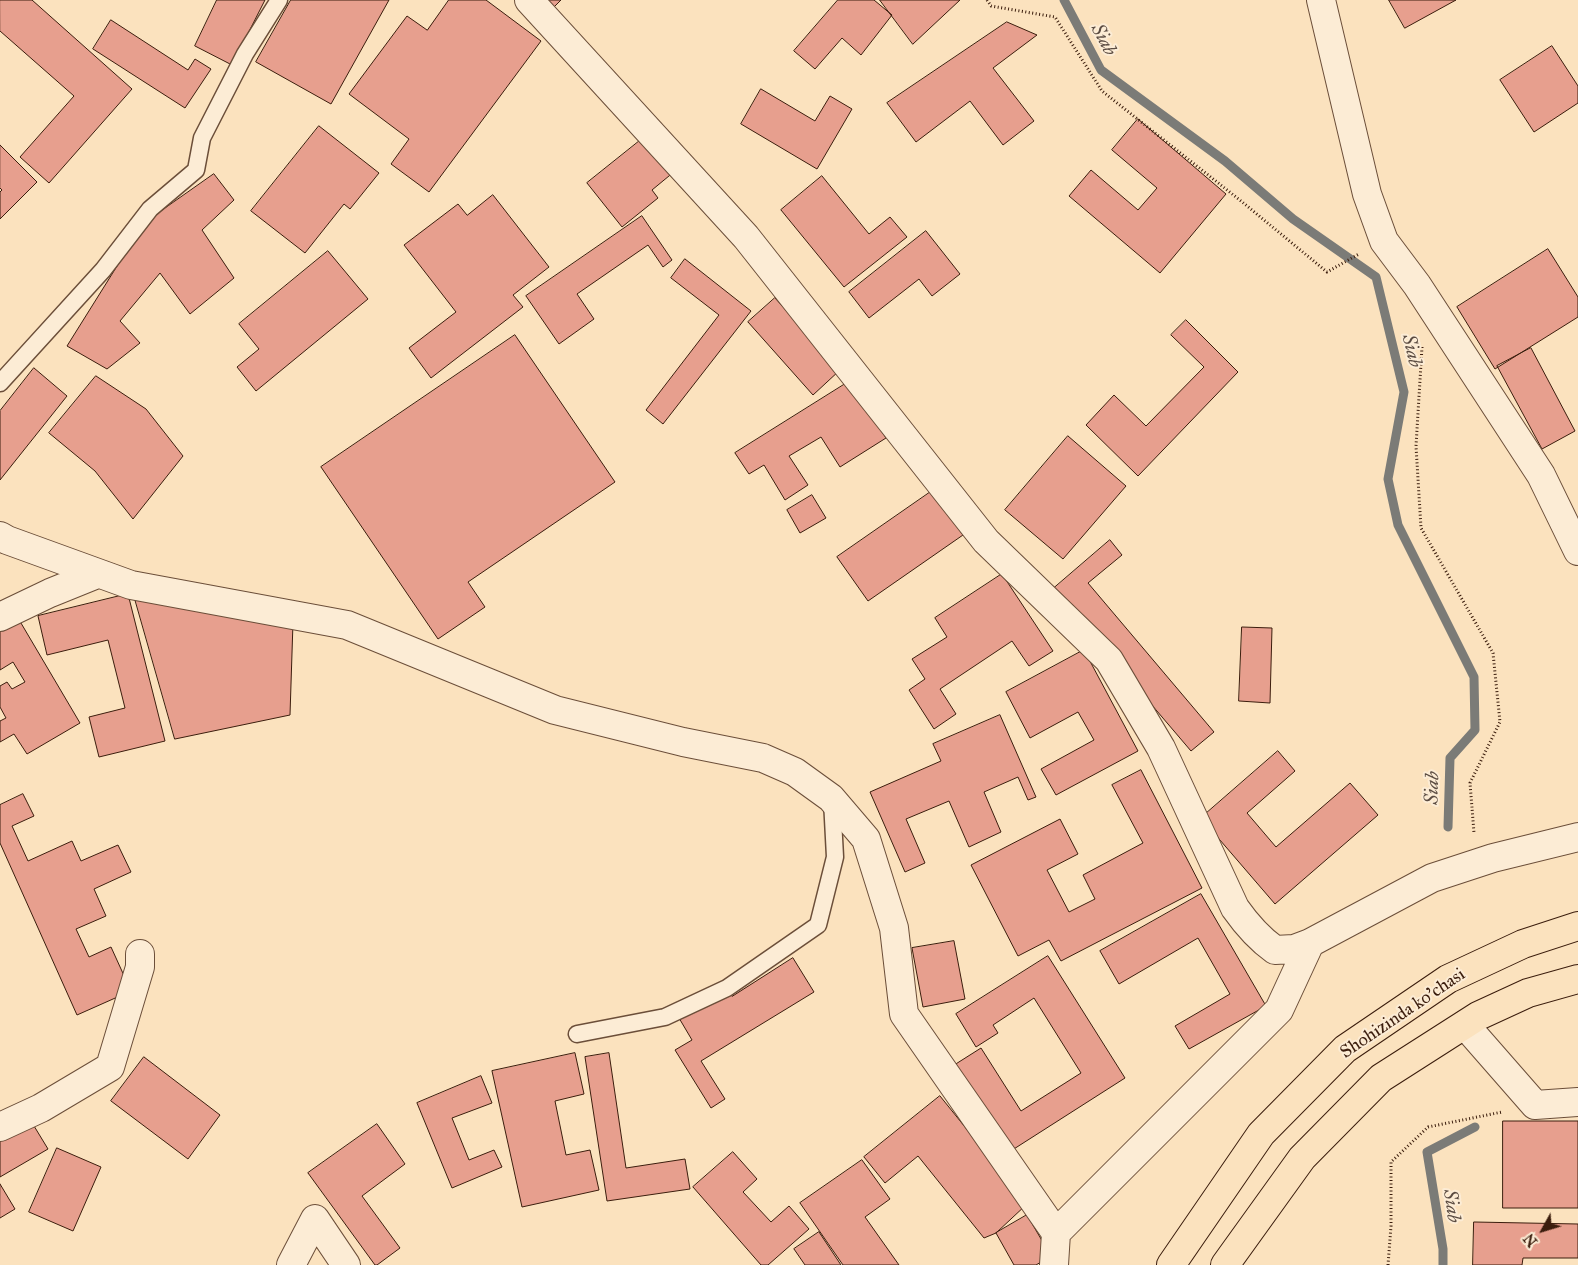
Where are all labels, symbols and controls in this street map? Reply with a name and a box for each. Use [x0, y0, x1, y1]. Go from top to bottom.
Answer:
water label: Siab [1085, 20, 1121, 60]
water label: Siab [1396, 332, 1426, 370]
water label: Siab [1421, 771, 1445, 805]
street label: Shohizinda ko'chasi [1336, 964, 1470, 1064]
water label: Siab [1437, 1188, 1465, 1224]
north arrow [1518, 1205, 1568, 1255]
text: N [1521, 1230, 1541, 1250]

